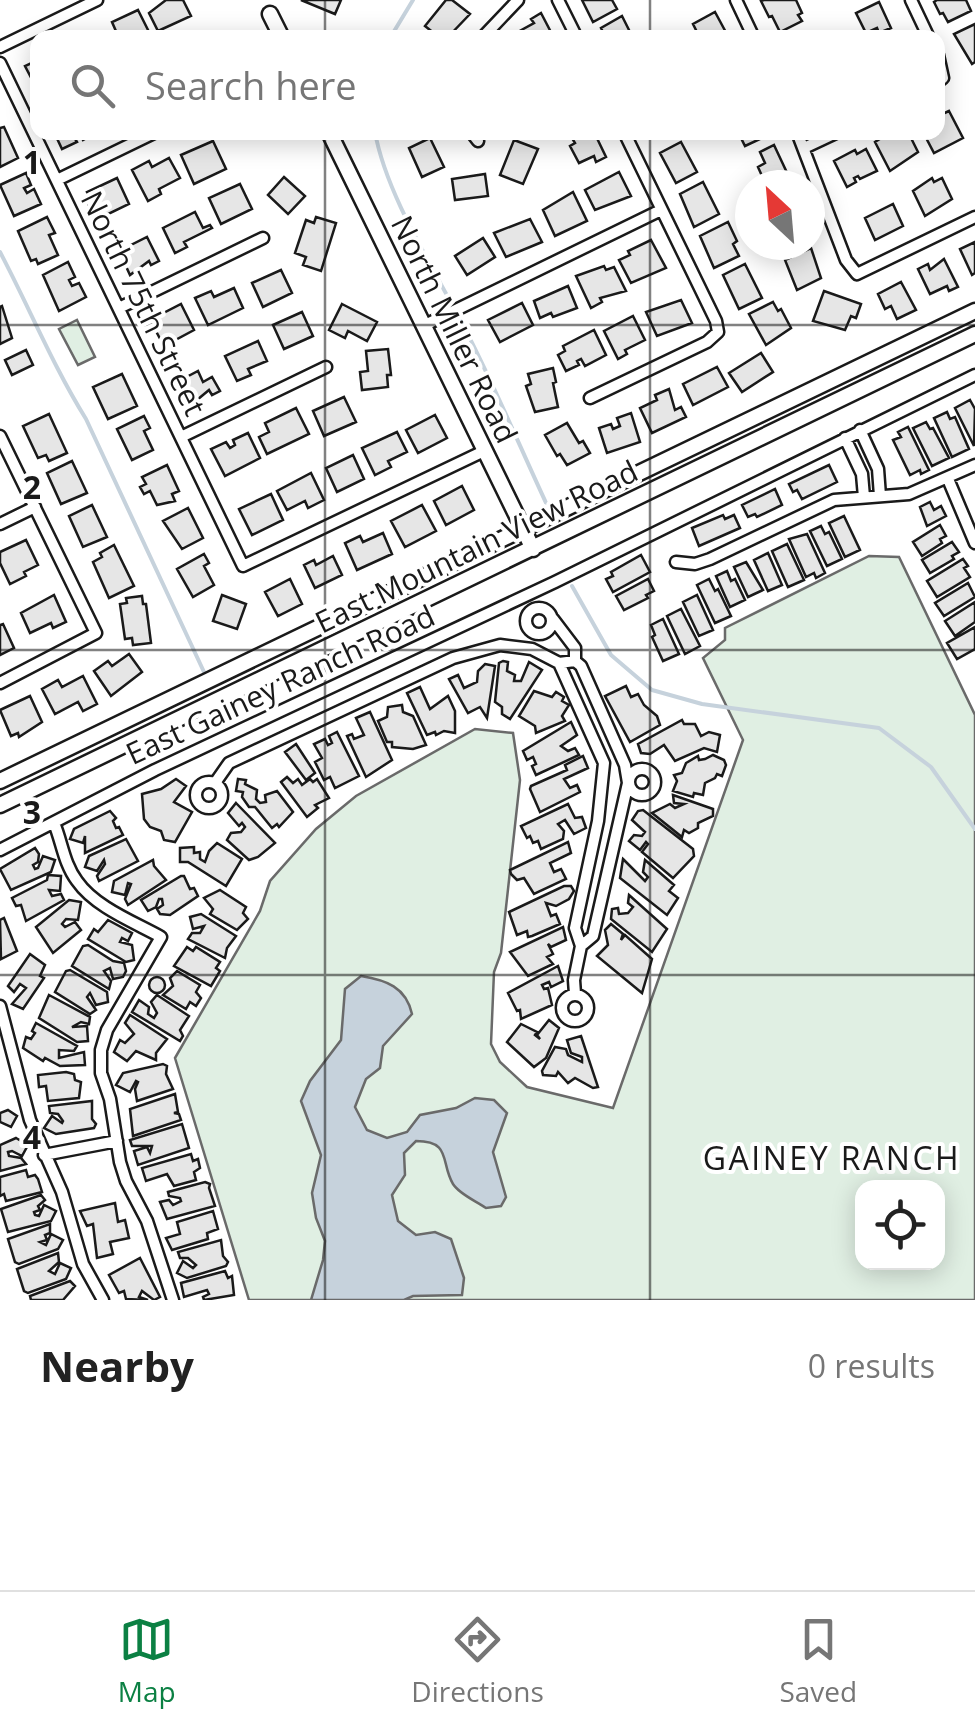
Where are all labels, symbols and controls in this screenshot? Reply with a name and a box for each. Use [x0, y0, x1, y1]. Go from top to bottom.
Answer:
search box [30, 30, 945, 140]
icon: search [65, 58, 120, 113]
text: Search here [145, 59, 357, 111]
text: 1 [23, 140, 41, 183]
north arrow [735, 170, 825, 260]
street label: North 75th Street [72, 184, 216, 422]
street label: North Miller Road [382, 209, 528, 449]
street label: East Mountain View Road [308, 450, 644, 642]
text: 2 [23, 465, 41, 508]
street label: East Gainey Ranch Road [119, 594, 441, 774]
text: 3 [23, 790, 41, 833]
text: 4 [23, 1115, 41, 1158]
district label: GAINEY RANCH [703, 1136, 961, 1179]
map controls [855, 1180, 945, 1270]
button: locate [855, 1180, 945, 1270]
text: Nearby [40, 1337, 194, 1394]
text: 0 results [808, 1344, 935, 1387]
tab: Map [118, 1612, 176, 1710]
tab: Directions [411, 1612, 544, 1710]
tab: Saved [779, 1612, 857, 1710]

